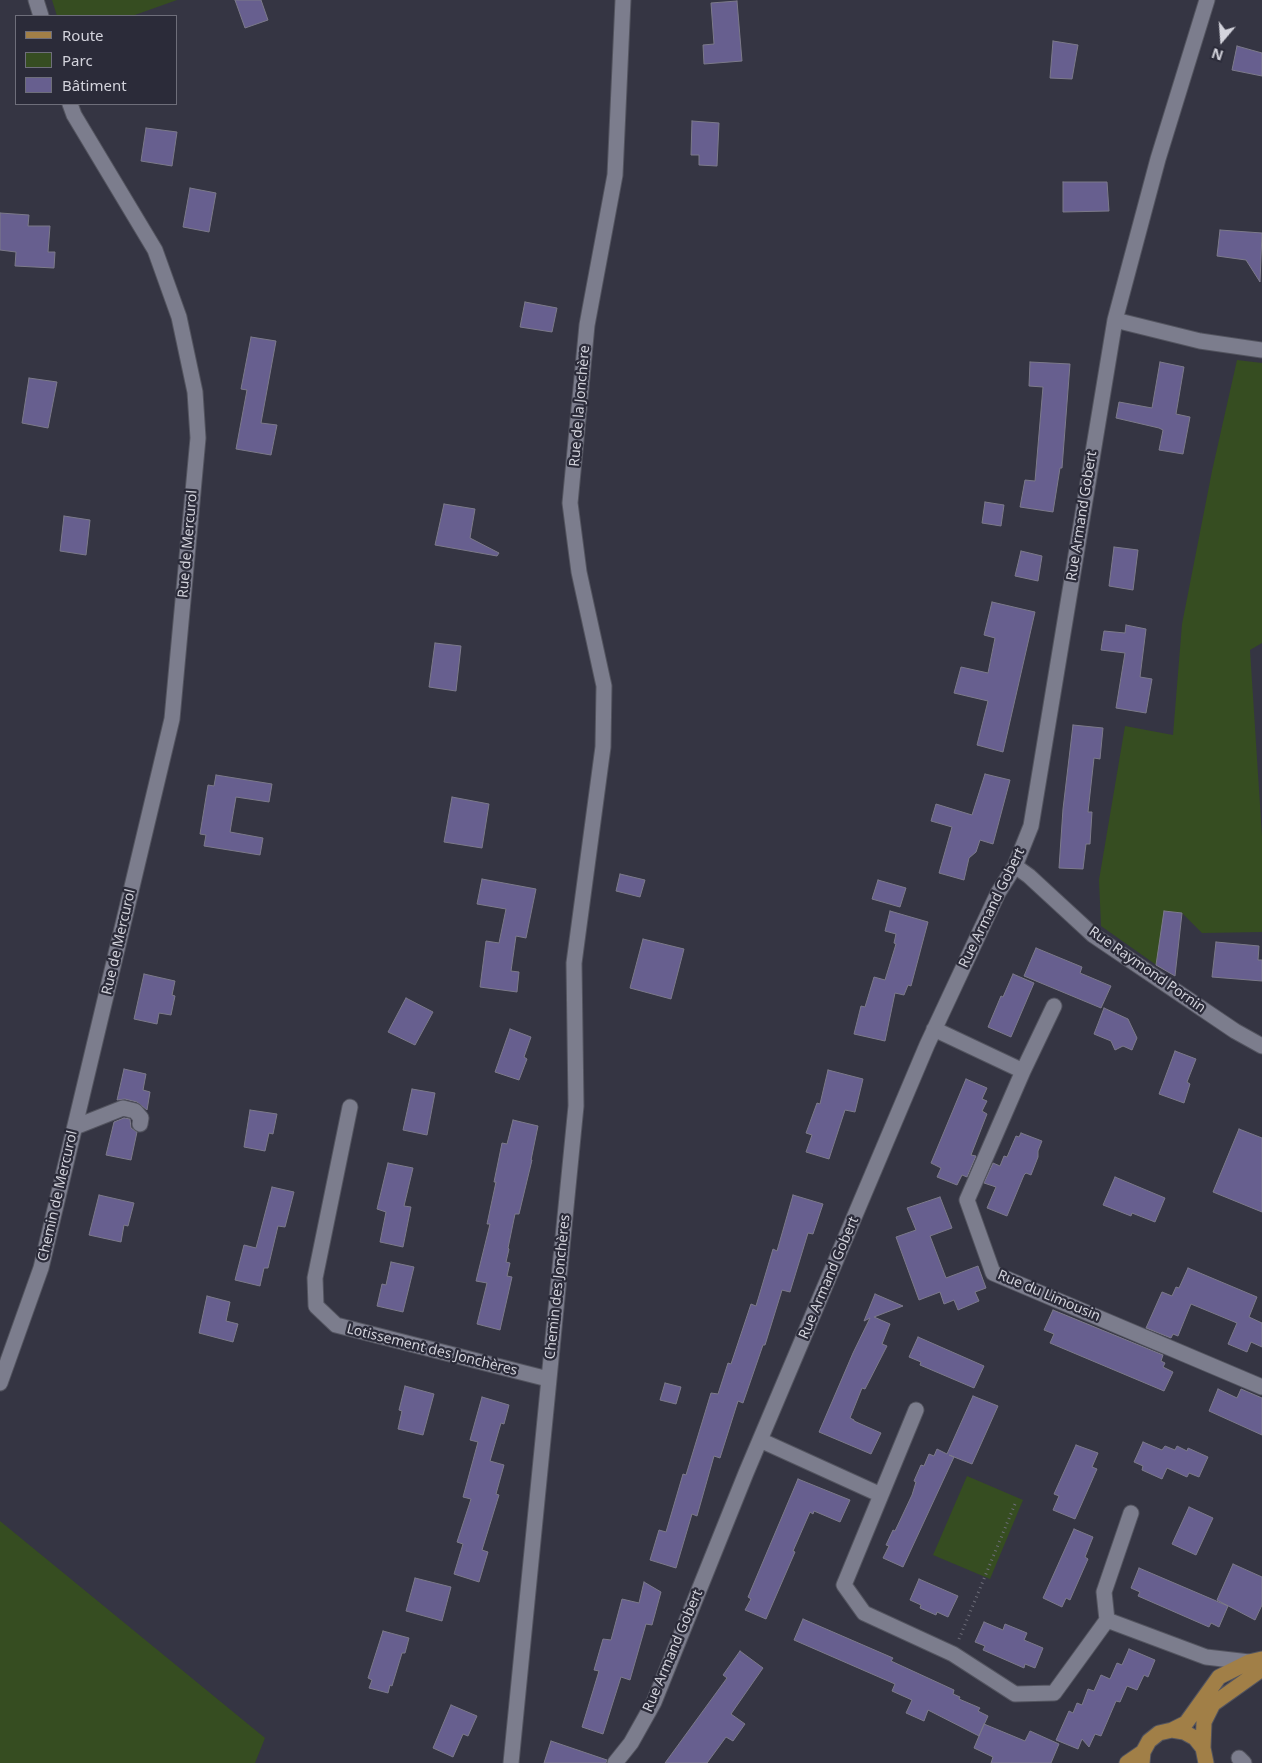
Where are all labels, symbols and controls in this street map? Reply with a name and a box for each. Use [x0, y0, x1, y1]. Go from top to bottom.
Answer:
legend [15, 15, 178, 105]
north arrow [1197, 15, 1247, 65]
text: Route [62, 25, 104, 45]
text: N [1209, 44, 1226, 66]
text: Parc [62, 50, 93, 70]
text: Bâtiment [62, 75, 127, 95]
street label: Rue de la Jonchère [566, 345, 594, 467]
street label: Rue Armand Gobert [1063, 450, 1101, 582]
street label: Rue de Mercurol [175, 489, 201, 599]
street label: Rue Armand Gobert [956, 845, 1028, 971]
street label: Rue de Mercurol [99, 887, 139, 997]
street label: Rue Raymond Pornin [1085, 923, 1209, 1017]
street label: Chemin de Mercurol [35, 1129, 81, 1263]
street label: Chemin des Jonchères [542, 1214, 574, 1360]
street label: Rue Armand Gobert [796, 1214, 862, 1342]
street label: Rue du Limousin [995, 1267, 1103, 1325]
street label: Lotissement des Jonchères [345, 1321, 519, 1379]
street label: Rue Armand Gobert [640, 1587, 706, 1715]

